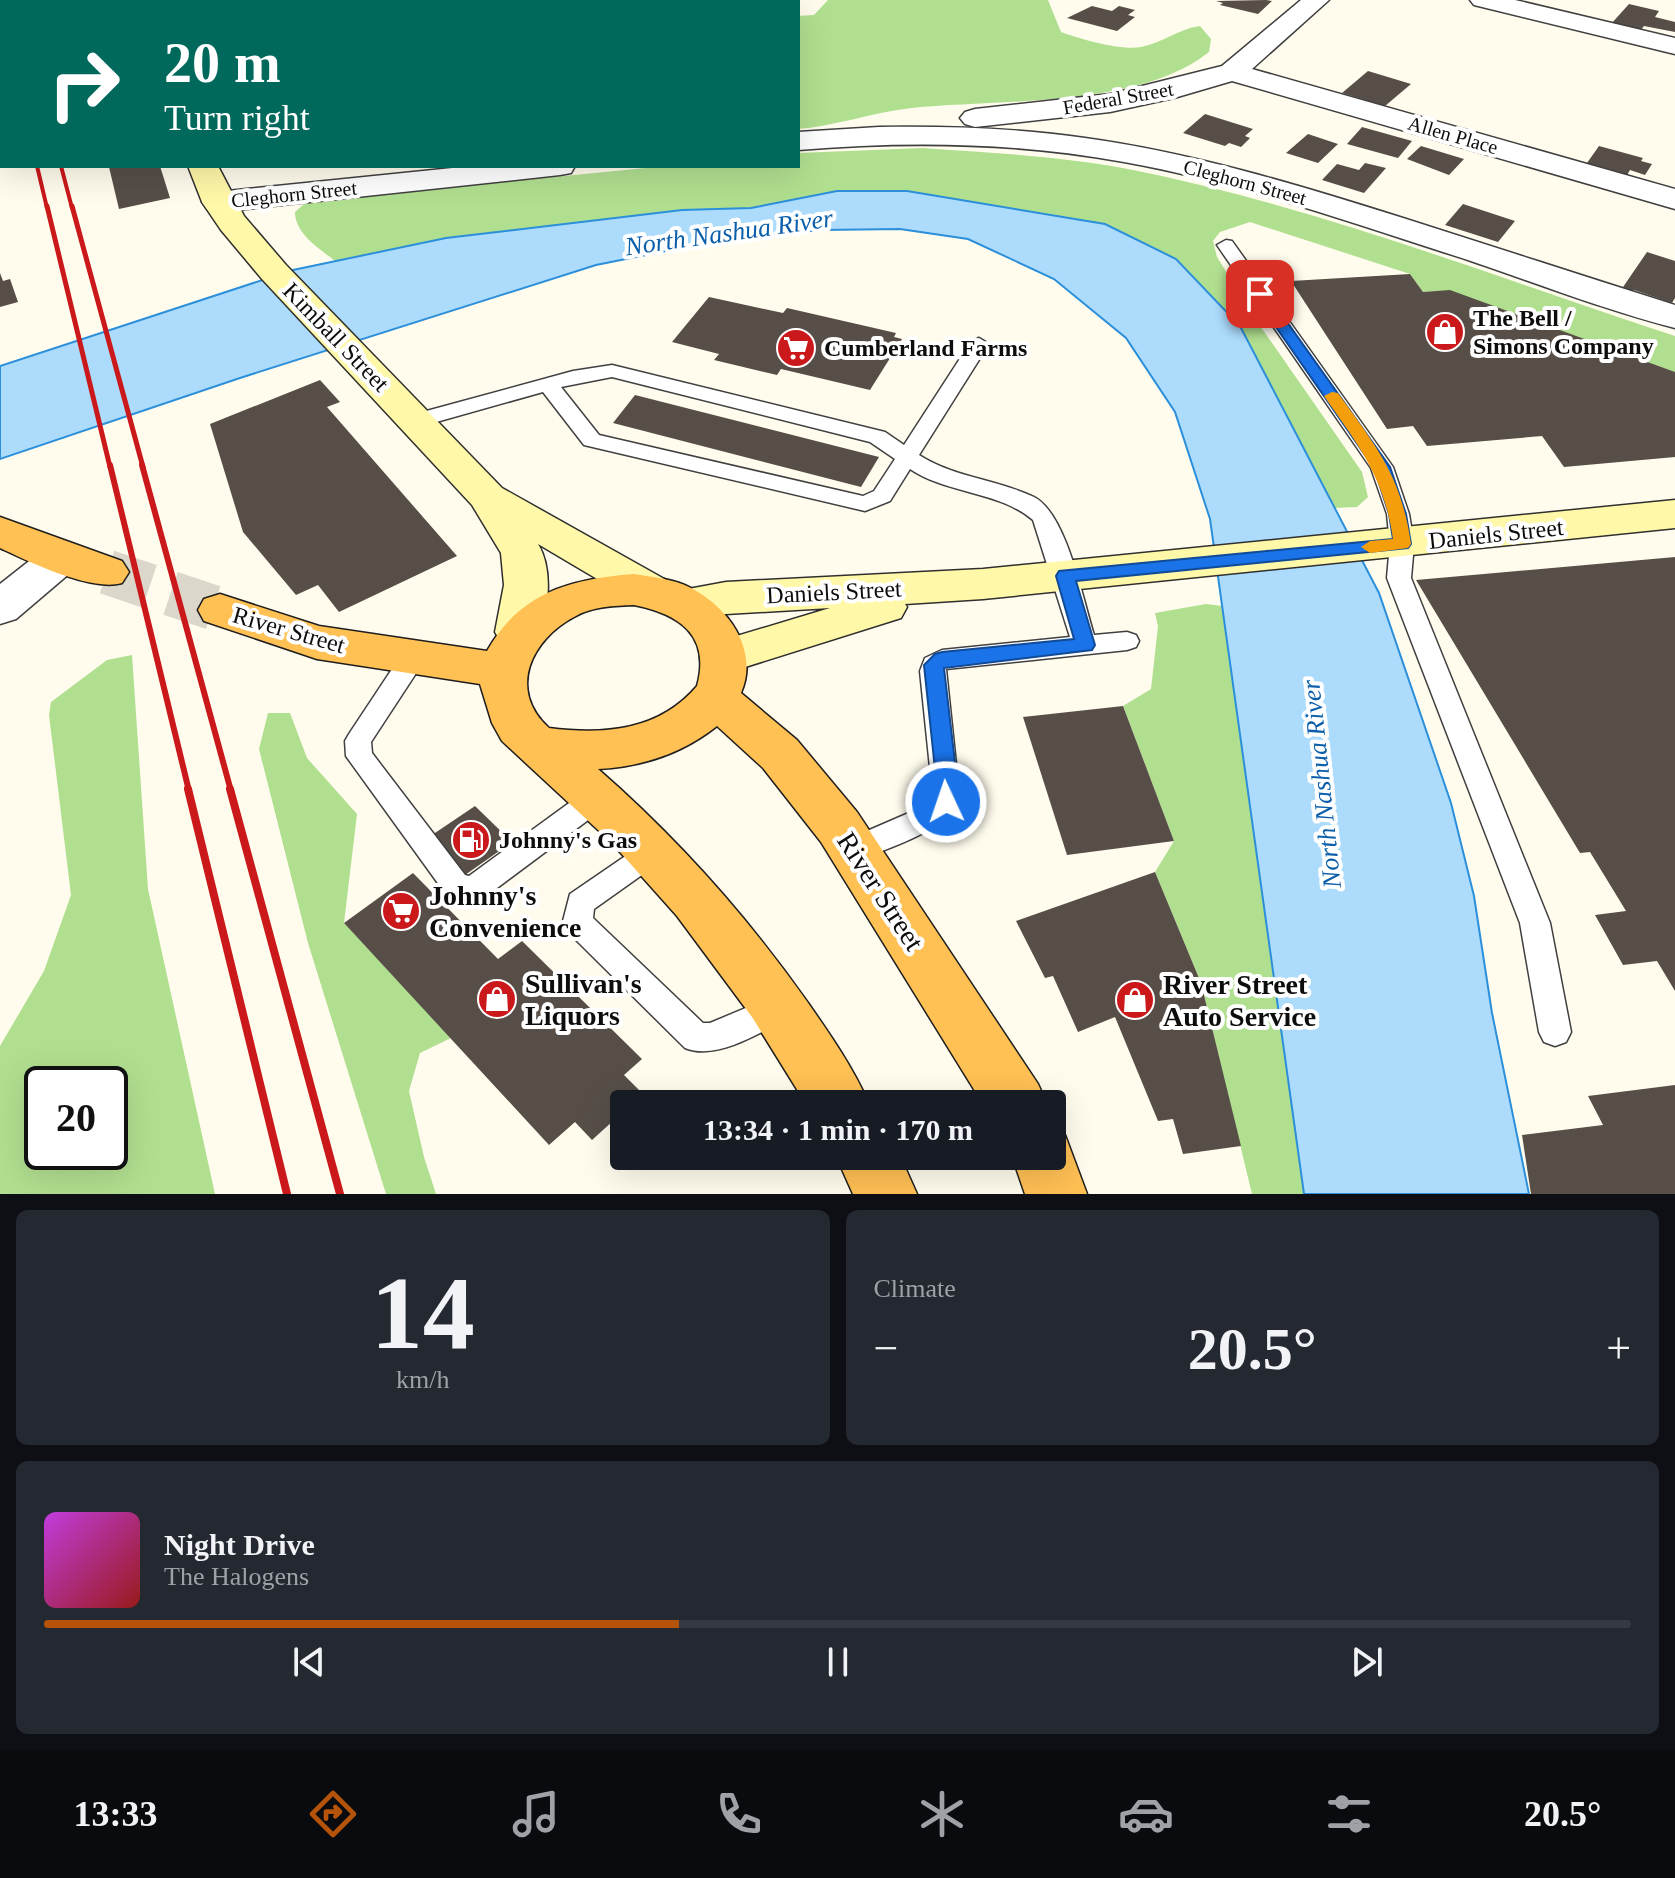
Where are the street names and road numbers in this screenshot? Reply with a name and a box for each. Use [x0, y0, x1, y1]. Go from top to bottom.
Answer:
street label: Federal Street [1061, 77, 1175, 119]
street label: Allen Place [1405, 112, 1501, 158]
street label: Cleghorn Street [1181, 155, 1309, 210]
street label: Cleghorn Street [230, 176, 358, 213]
street label: Kimball Street [278, 277, 394, 397]
street label: Daniels Street [1427, 514, 1565, 554]
street label: Daniels Street [766, 575, 903, 609]
street label: River Street [230, 602, 348, 658]
street label: River Street [831, 826, 930, 956]

